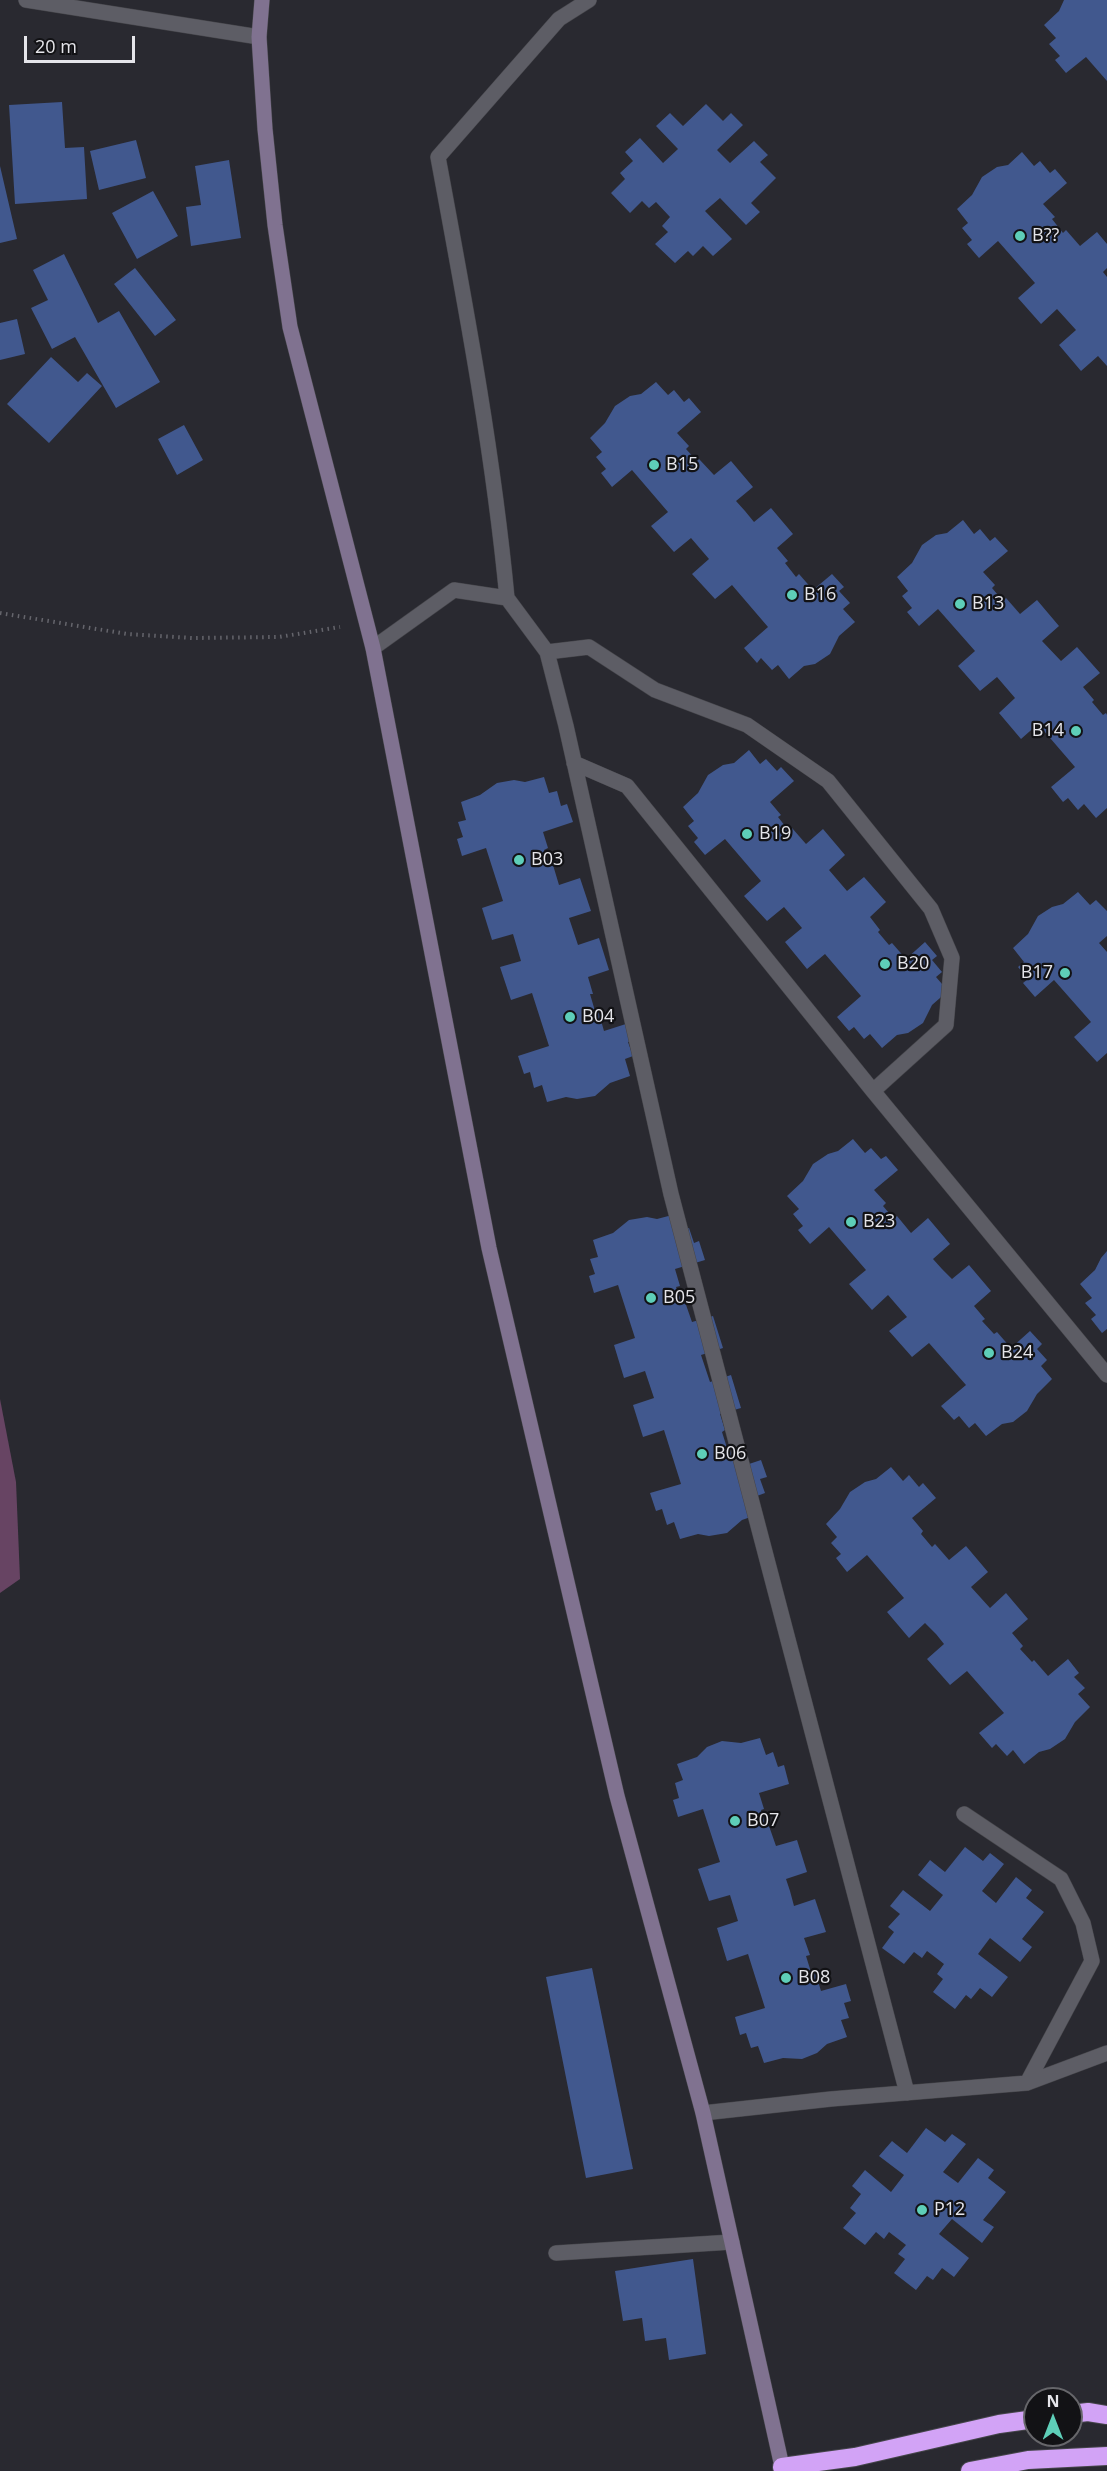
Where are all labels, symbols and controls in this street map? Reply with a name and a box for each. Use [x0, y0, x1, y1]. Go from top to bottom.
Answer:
scale bar [27, 24, 138, 62]
text: 20 m [35, 34, 77, 58]
place label: B?? [1032, 225, 1059, 247]
marker: B?? [1013, 229, 1027, 243]
place label: B15 [666, 454, 698, 476]
marker: B15 [647, 458, 661, 472]
place label: B16 [804, 584, 836, 606]
marker: B16 [785, 588, 799, 602]
place label: B13 [972, 593, 1004, 615]
marker: B13 [953, 597, 967, 611]
place label: B14 [1032, 720, 1064, 742]
marker: B14 [1069, 724, 1083, 738]
place label: B19 [759, 823, 791, 845]
marker: B19 [740, 827, 754, 841]
place label: B03 [531, 849, 563, 871]
marker: B03 [512, 853, 526, 867]
place label: B20 [897, 953, 929, 975]
marker: B20 [878, 957, 892, 971]
place label: B17 [1021, 962, 1053, 984]
marker: B17 [1058, 966, 1072, 980]
place label: B04 [582, 1006, 614, 1028]
marker: B04 [563, 1010, 577, 1024]
place label: B23 [863, 1211, 895, 1233]
marker: B23 [844, 1215, 858, 1229]
place label: B05 [663, 1287, 695, 1309]
marker: B05 [644, 1291, 658, 1305]
place label: B24 [1001, 1342, 1033, 1364]
marker: B24 [982, 1346, 996, 1360]
place label: B06 [714, 1443, 746, 1465]
marker: B06 [695, 1447, 709, 1461]
place label: B07 [747, 1810, 779, 1832]
marker: B07 [728, 1814, 742, 1828]
place label: B08 [798, 1967, 830, 1989]
marker: B08 [779, 1971, 793, 1985]
place label: P12 [934, 2199, 965, 2221]
marker: P12 [915, 2203, 929, 2217]
north arrow [1023, 2387, 1083, 2447]
text: N [1046, 2390, 1060, 2412]

